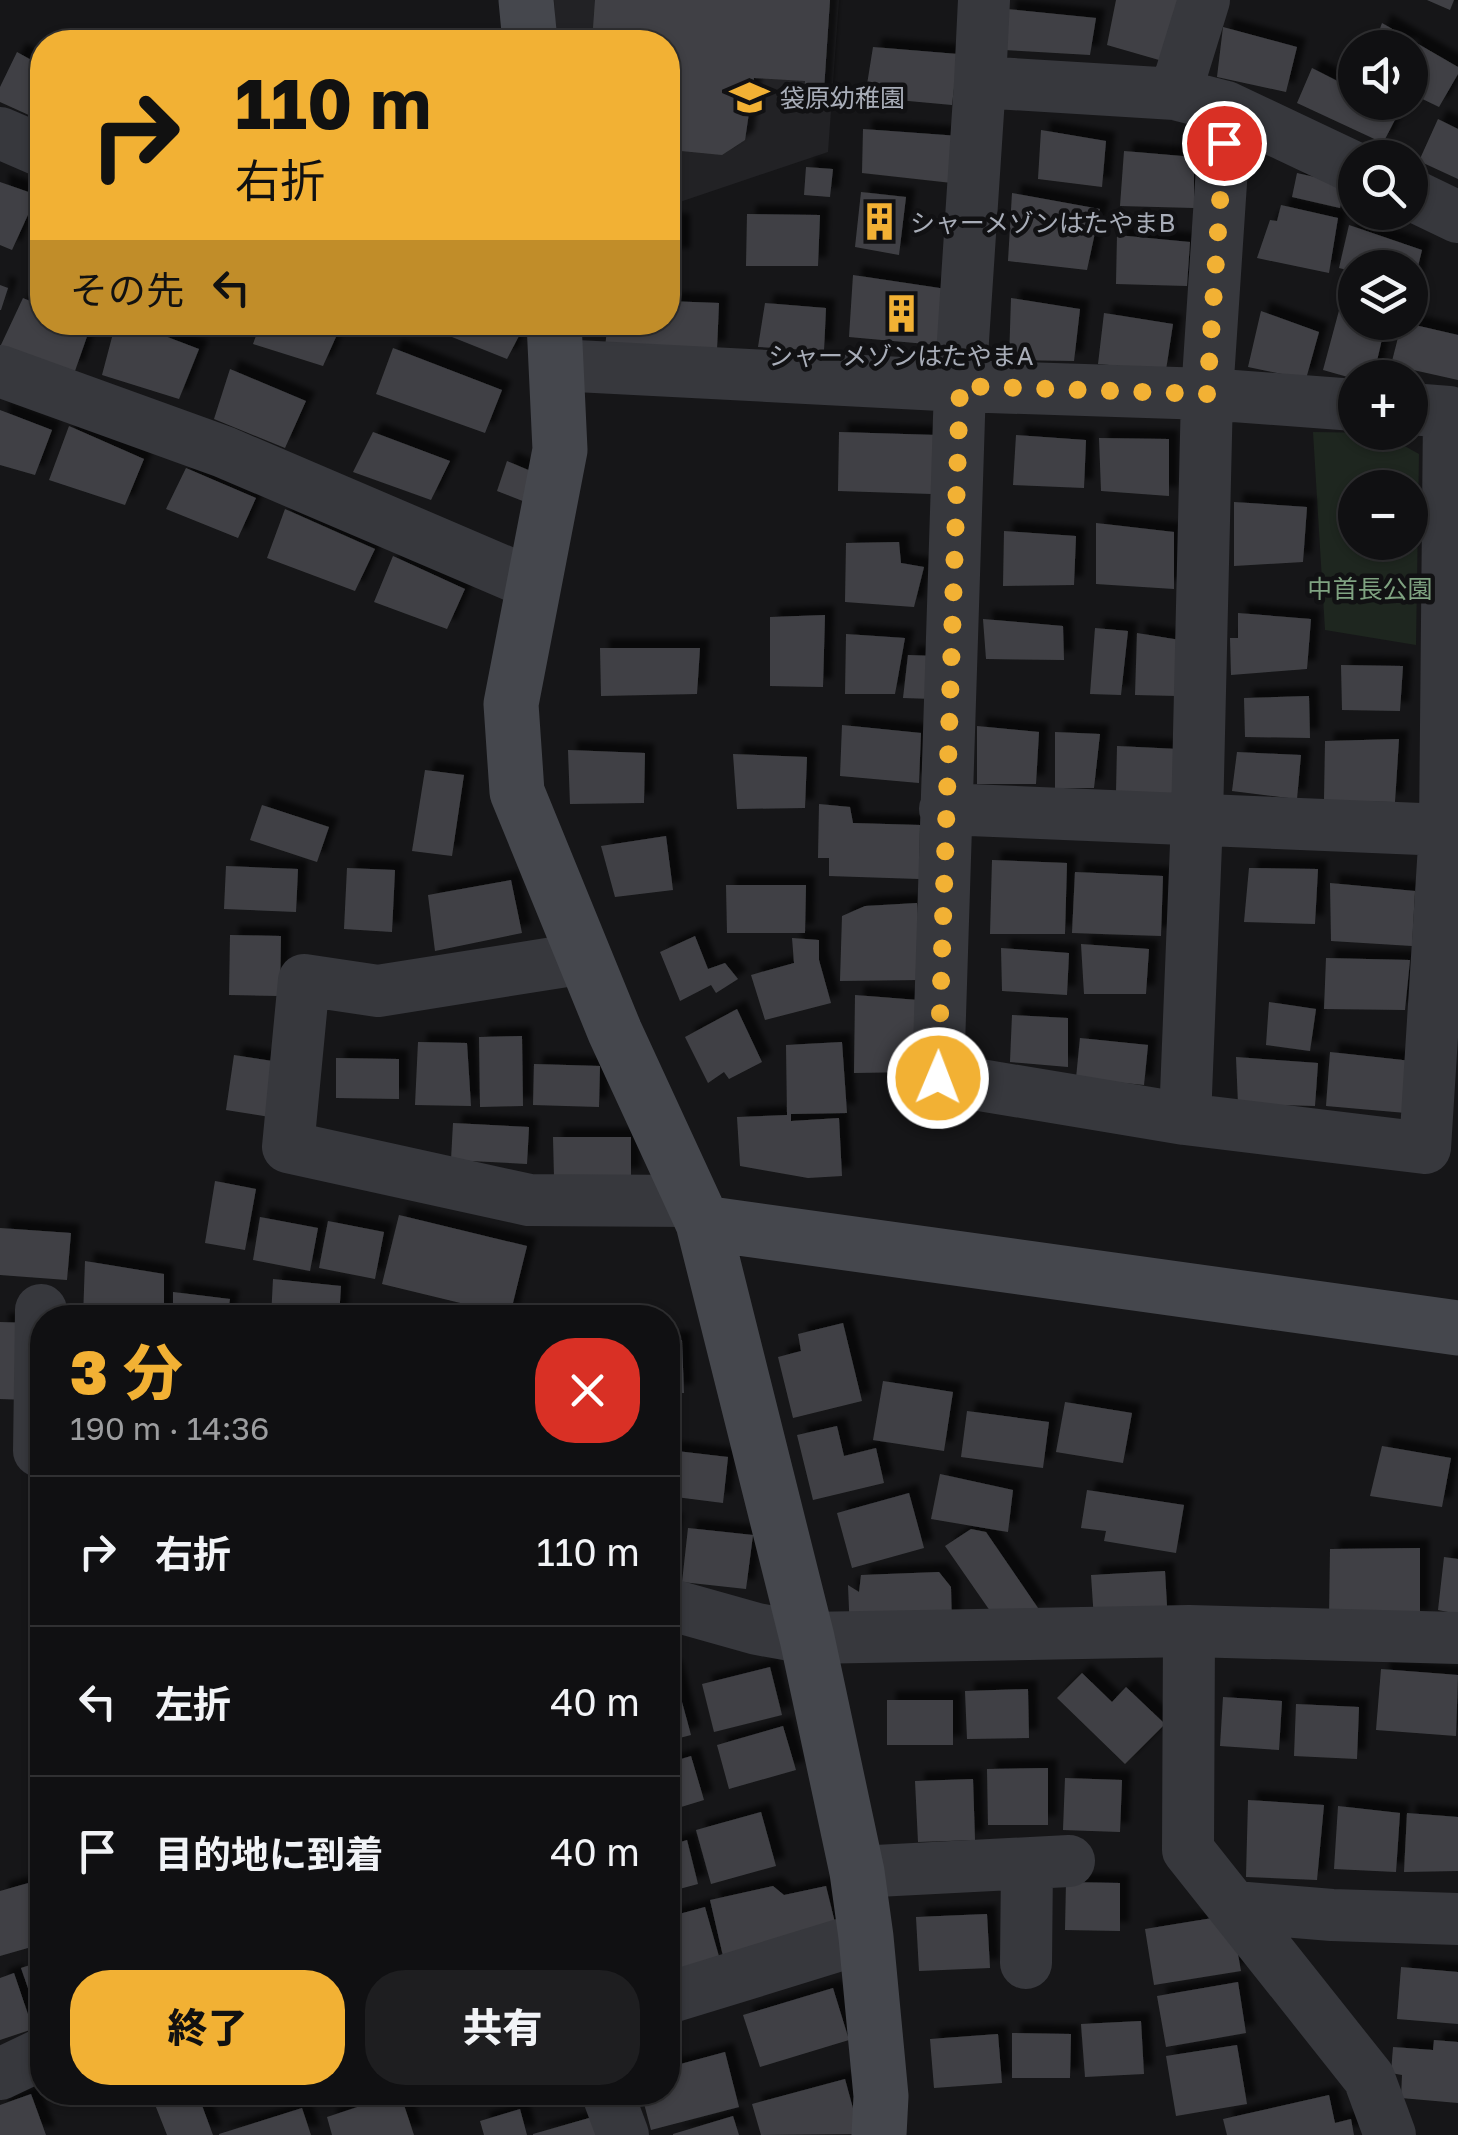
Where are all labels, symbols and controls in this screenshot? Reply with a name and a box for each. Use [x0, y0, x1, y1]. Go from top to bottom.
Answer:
map controls [1338, 30, 1428, 560]
button: sound [1338, 30, 1428, 120]
text: 110 m [235, 60, 431, 144]
icon: right [70, 70, 200, 200]
school or university icon: 袋原幼稚園 [729, 76, 771, 118]
place label: 袋原幼稚園 [780, 82, 905, 113]
pin [1182, 101, 1267, 186]
icon: arrive [1197, 116, 1252, 171]
button: search [1338, 140, 1428, 230]
text: 右折 [235, 153, 325, 207]
building icon: シャーメゾンはたやまB [859, 201, 901, 243]
place label: シャーメゾンはたやまB [910, 207, 1175, 238]
button: layers [1338, 250, 1428, 340]
icon: left [204, 260, 259, 315]
text: その先 [70, 267, 184, 312]
building icon: シャーメゾンはたやまA [880, 293, 922, 335]
place label: シャーメゾンはたやまA [768, 340, 1034, 371]
button: + [1338, 360, 1428, 450]
button: − [1338, 470, 1428, 560]
park label: 中首長公園 [1307, 573, 1433, 604]
position arrow [886, 1026, 990, 1130]
text: 3 分 [70, 1335, 183, 1407]
button: close [535, 1338, 640, 1443]
text: 190 m · 14:36 [70, 1409, 269, 1447]
icon: right [70, 1524, 125, 1579]
text: 110 m [536, 1529, 640, 1574]
text: 右折 [155, 1531, 231, 1576]
icon: left [70, 1674, 125, 1729]
text: 40 m [550, 1679, 640, 1724]
text: 左折 [155, 1681, 231, 1726]
icon: arrive [70, 1824, 125, 1879]
text: 40 m [550, 1829, 640, 1874]
text: 目的地に到着 [155, 1831, 383, 1876]
button: 終了 [70, 1970, 345, 2085]
button: 共有 [365, 1970, 640, 2085]

